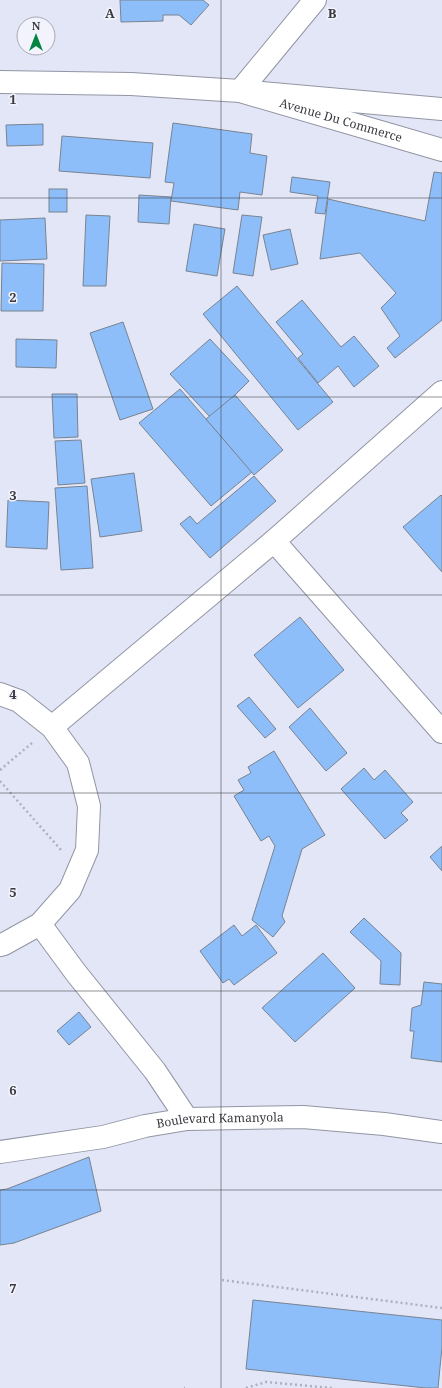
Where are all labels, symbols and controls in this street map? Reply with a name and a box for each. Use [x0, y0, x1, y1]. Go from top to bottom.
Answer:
text: A [105, 4, 115, 22]
text: B [328, 4, 337, 22]
north arrow [16, 16, 56, 56]
text: N [32, 18, 41, 33]
text: 1 [9, 90, 17, 108]
street label: Avenue Du Commerce [278, 94, 404, 146]
text: 2 [9, 288, 17, 306]
text: 3 [9, 486, 17, 504]
text: 4 [9, 685, 17, 703]
text: 5 [9, 883, 17, 901]
text: 6 [9, 1081, 17, 1099]
street label: Boulevard Kamanyola [155, 1108, 284, 1132]
text: 7 [9, 1279, 17, 1297]

